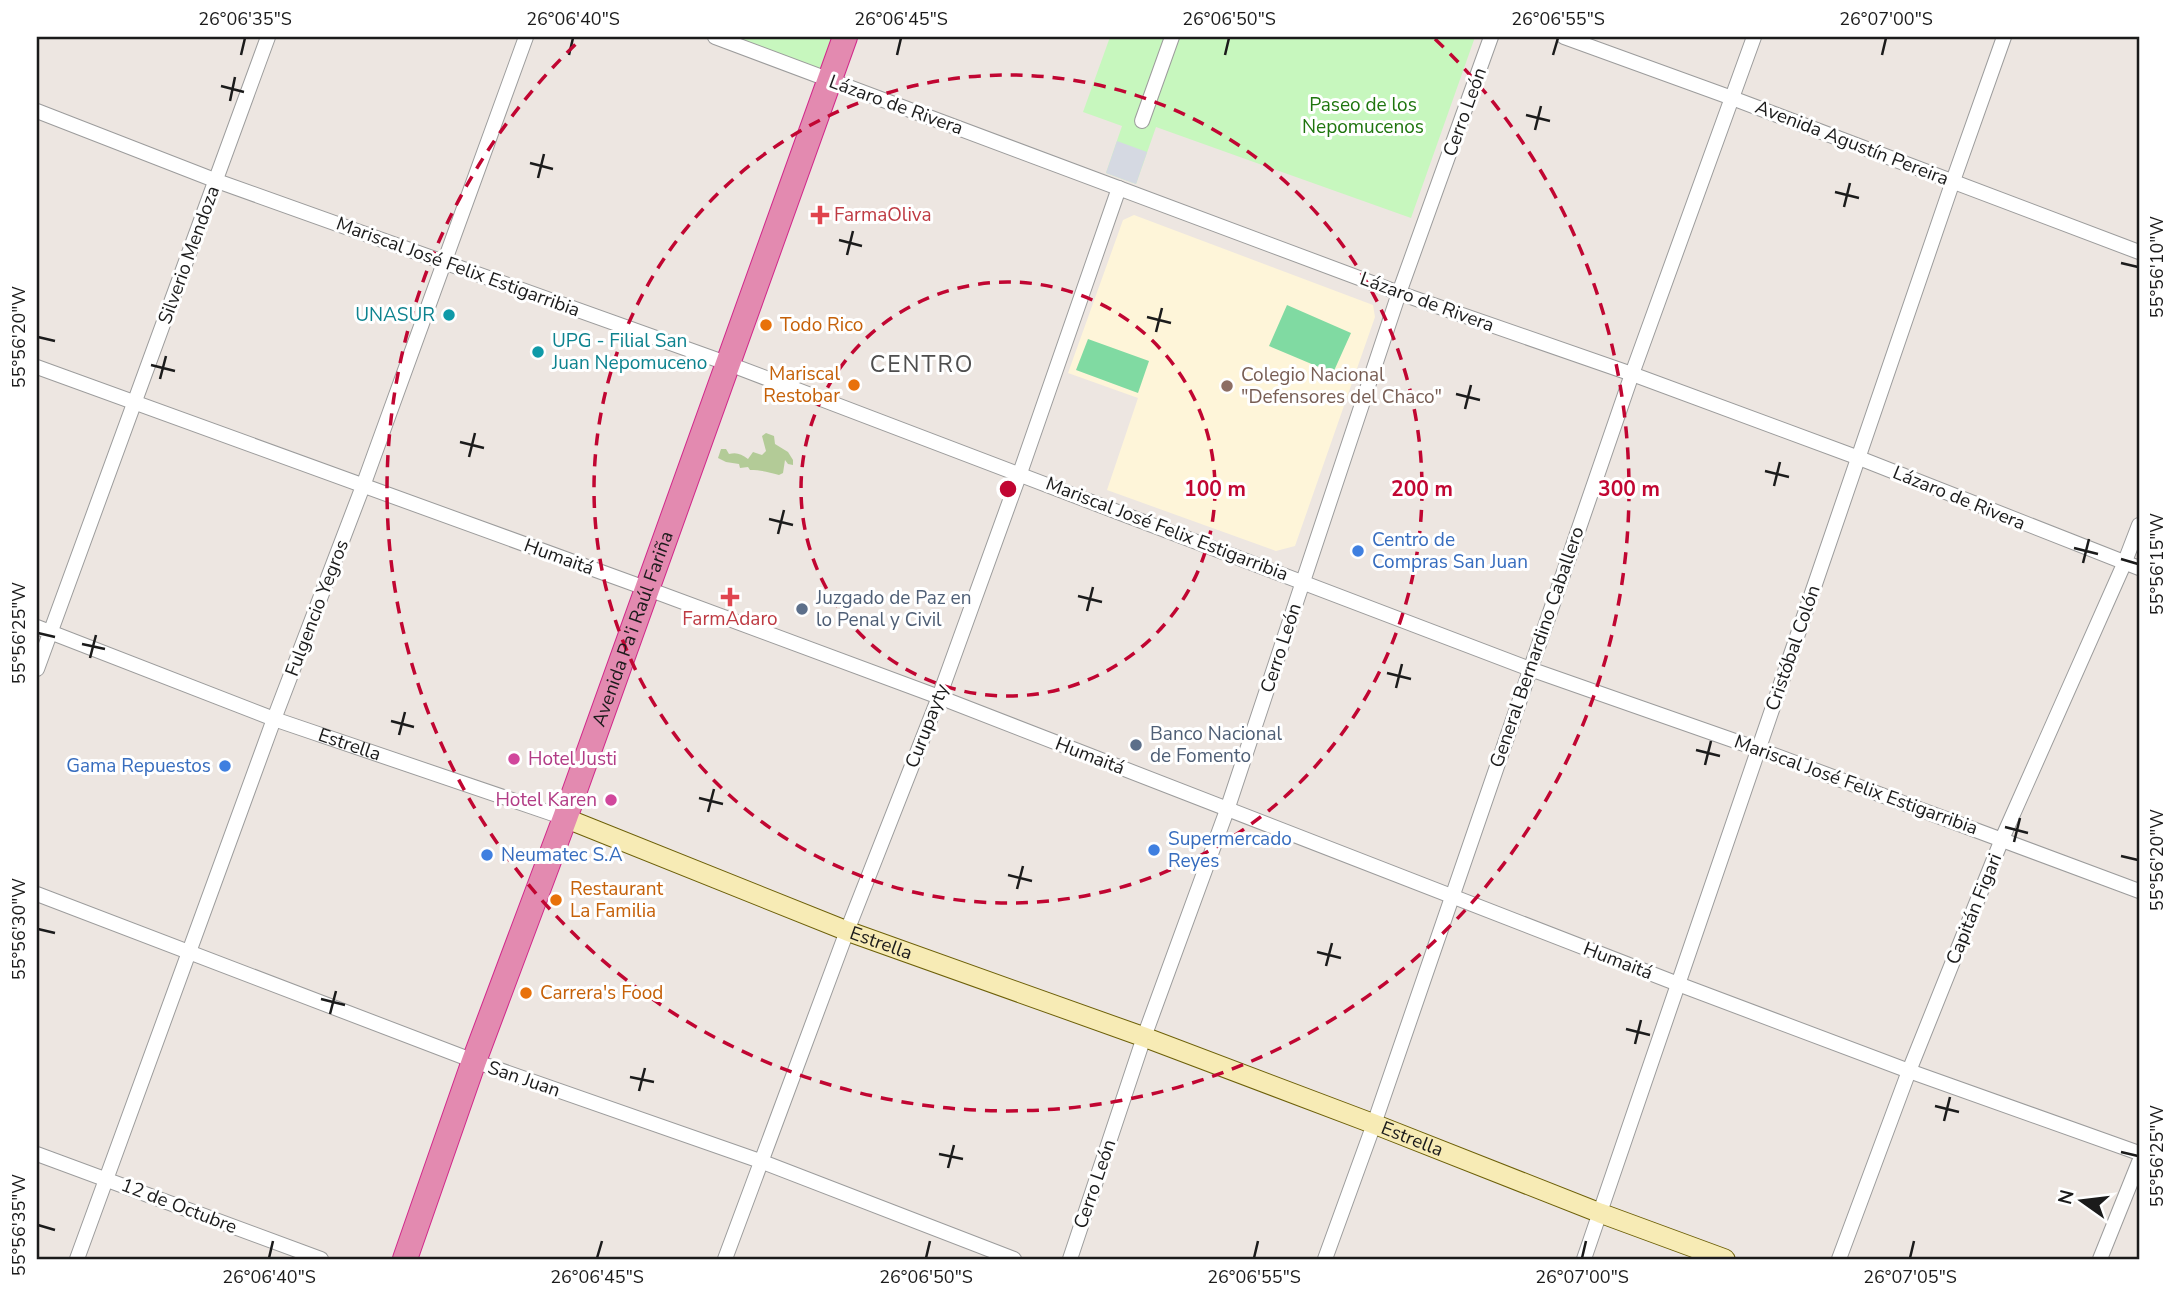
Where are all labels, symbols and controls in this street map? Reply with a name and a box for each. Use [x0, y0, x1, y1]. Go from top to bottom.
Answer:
text: 26°06'35"S [198, 7, 292, 31]
text: 26°06'40"S [526, 7, 620, 31]
text: 26°06'45"S [854, 7, 948, 31]
text: 26°06'50"S [1182, 7, 1276, 31]
text: 26°06'55"S [1511, 7, 1605, 31]
text: 26°07'00"S [1839, 7, 1933, 31]
street label: Cerro León [1437, 64, 1493, 160]
street label: Lázaro de Rivera [825, 69, 967, 141]
park label: Paseo de los Nepomucenos [1302, 92, 1424, 140]
street label: Avenida Agustín Pereira [1751, 94, 1953, 192]
street label: Silverio Mendoza [152, 182, 226, 328]
place label: FarmaOliva [834, 202, 932, 228]
marker: FarmaOliva [812, 207, 828, 223]
street label: Mariscal José Felix Estigarribia [332, 211, 584, 323]
text: 55°56'10"W [2145, 216, 2169, 318]
street label: Lázaro de Rivera [1356, 266, 1498, 338]
text: 55°56'20"W [7, 286, 31, 388]
place label: UNASUR [355, 302, 435, 328]
marker: UNASUR [441, 307, 457, 323]
place label: Todo Rico [780, 312, 863, 338]
marker: Todo Rico [758, 317, 774, 333]
place label: UPG - Filial San Juan Nepomuceno [551, 328, 707, 376]
marker: UPG - Filial San Juan Nepomuceno [530, 344, 546, 360]
district label: CENTRO [870, 349, 974, 380]
place label: Mariscal Restobar [763, 361, 840, 409]
place label: Colegio Nacional "Defensores del Chaco" [1241, 362, 1442, 410]
marker: Mariscal Restobar [846, 377, 862, 393]
marker: Colegio Nacional "Defensores del Chaco" [1219, 378, 1235, 394]
street label: Lázaro de Rivera [1889, 460, 2029, 536]
street label: Mariscal José Felix Estigarribia [1042, 471, 1292, 587]
text: 100 m [1184, 475, 1246, 503]
text: 200 m [1391, 475, 1453, 503]
text: 300 m [1598, 475, 1660, 503]
centre of rings [996, 477, 1020, 501]
text: 55°56'15"W [2145, 513, 2169, 615]
street label: General Bernardino Caballero [1483, 523, 1591, 771]
place label: Centro de Compras San Juan [1372, 527, 1528, 575]
street label: Avenida Pa'i Raúl Fariña [586, 528, 680, 730]
street label: Humaitá [520, 532, 598, 582]
street label: Fulgencio Yegros [279, 536, 355, 680]
marker: Centro de Compras San Juan [1350, 543, 1366, 559]
text: 55°56'25"W [7, 582, 31, 684]
street label: Cristóbal Colón [1759, 582, 1827, 714]
place label: Juzgado de Paz en lo Penal y Civil [815, 585, 971, 633]
marker: FarmAdaro [722, 589, 738, 605]
street label: Cerro León [1254, 600, 1308, 696]
marker: Juzgado de Paz en lo Penal y Civil [794, 601, 810, 617]
place label: FarmAdaro [682, 606, 778, 632]
street label: Curupayty [899, 680, 955, 772]
place label: Banco Nacional de Fomento [1150, 721, 1283, 769]
street label: Estrella [315, 722, 384, 767]
street label: Mariscal José Felix Estigarribia [1730, 729, 1982, 841]
street label: Humaitá [1051, 731, 1129, 781]
marker: Banco Nacional de Fomento [1128, 737, 1144, 753]
place label: Hotel Justi [528, 746, 617, 772]
marker: Hotel Justi [506, 751, 522, 767]
place label: Gama Repuestos [66, 753, 211, 779]
marker: Gama Repuestos [217, 758, 233, 774]
place label: Hotel Karen [495, 787, 597, 813]
marker: Hotel Karen [603, 792, 619, 808]
text: 55°56'20"W [2145, 809, 2169, 911]
place label: Supermercado Reyes [1168, 826, 1292, 874]
place label: Neumatec S.A [501, 842, 623, 868]
marker: Supermercado Reyes [1146, 842, 1162, 858]
marker: Neumatec S.A [479, 847, 495, 863]
street label: Capitán Figari [1940, 850, 2008, 968]
place label: Restaurant La Familia [570, 876, 664, 924]
text: 55°56'30"W [7, 878, 31, 980]
marker: Restaurant La Familia [548, 892, 564, 908]
street label: Estrella [846, 920, 916, 966]
street label: Humaitá [1579, 936, 1657, 986]
place label: Carrera's Food [540, 980, 663, 1006]
marker: Carrera's Food [518, 985, 534, 1001]
street label: San Juan [484, 1054, 564, 1104]
text: 55°56'25"W [2145, 1105, 2169, 1207]
street label: Estrella [1377, 1115, 1447, 1163]
street label: Cerro León [1068, 1136, 1122, 1232]
north arrow [2046, 1166, 2116, 1236]
street label: 12 de Octubre [117, 1172, 241, 1240]
text: 55°56'35"W [7, 1174, 31, 1276]
text: N [2052, 1187, 2081, 1207]
text: 26°06'40"S [222, 1265, 316, 1289]
text: 26°06'45"S [550, 1265, 644, 1289]
text: 26°06'50"S [879, 1265, 973, 1289]
text: 26°06'55"S [1207, 1265, 1301, 1289]
text: 26°07'00"S [1535, 1265, 1629, 1289]
text: 26°07'05"S [1863, 1265, 1957, 1289]

